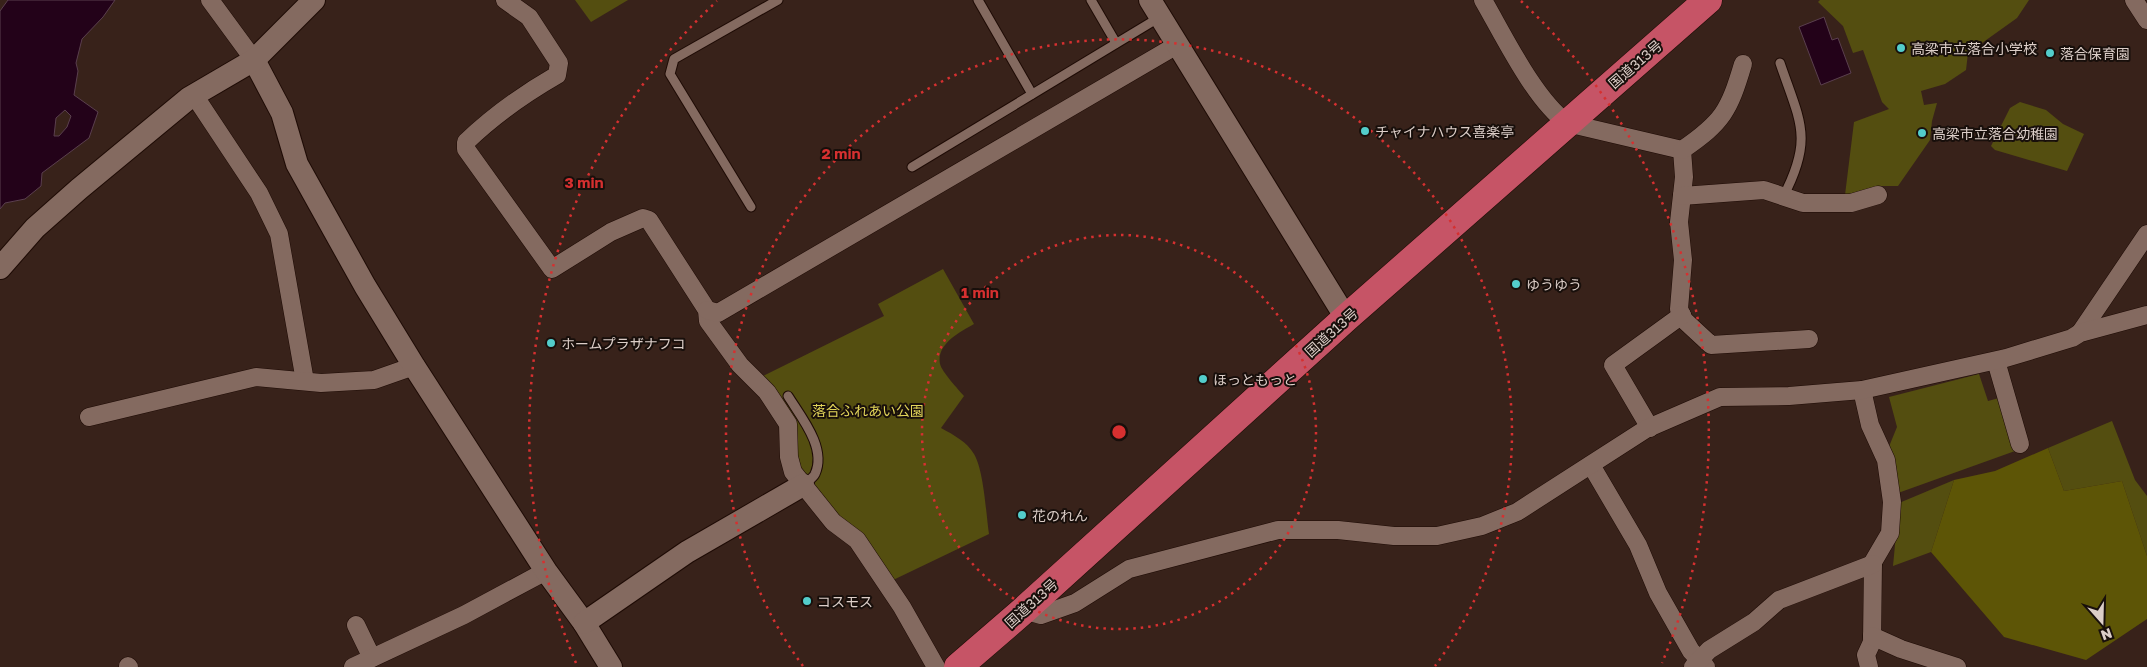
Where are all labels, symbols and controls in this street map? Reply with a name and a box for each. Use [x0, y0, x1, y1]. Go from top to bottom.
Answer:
street label: 国道313号 [1605, 36, 1665, 92]
place label: 高梁市立落合小学校 [1911, 40, 2037, 57]
marker: 高梁市立落合小学校 [1895, 42, 1907, 54]
place label: 落合保育園 [2060, 45, 2130, 62]
marker: 落合保育園 [2044, 47, 2056, 59]
place label: チャイナハウス喜楽亭 [1375, 123, 1515, 140]
marker: チャイナハウス喜楽亭 [1359, 125, 1371, 137]
place label: 高梁市立落合幼稚園 [1932, 125, 2058, 142]
marker: 高梁市立落合幼稚園 [1916, 127, 1928, 139]
text: 2 min [821, 144, 861, 162]
text: 3 min [564, 173, 604, 191]
place label: ゆうゆう [1526, 276, 1582, 293]
marker: ゆうゆう [1510, 278, 1522, 290]
text: 1 min [961, 283, 999, 301]
street label: 国道313号 [1301, 304, 1361, 360]
place label: ホームプラザナフコ [561, 335, 686, 352]
marker: ホームプラザナフコ [545, 337, 557, 349]
place label: ほっともっと [1213, 371, 1297, 388]
marker: ほっともっと [1197, 373, 1209, 385]
park label: 落合ふれあい公園 [812, 402, 924, 419]
centre of rings [1110, 423, 1128, 441]
place label: 花のれん [1032, 507, 1088, 524]
marker: 花のれん [1016, 509, 1028, 521]
street label: 国道313号 [1001, 575, 1061, 631]
place label: コスモス [817, 593, 873, 610]
marker: コスモス [801, 595, 813, 607]
north arrow [2077, 597, 2127, 647]
text: N [2099, 625, 2115, 644]

